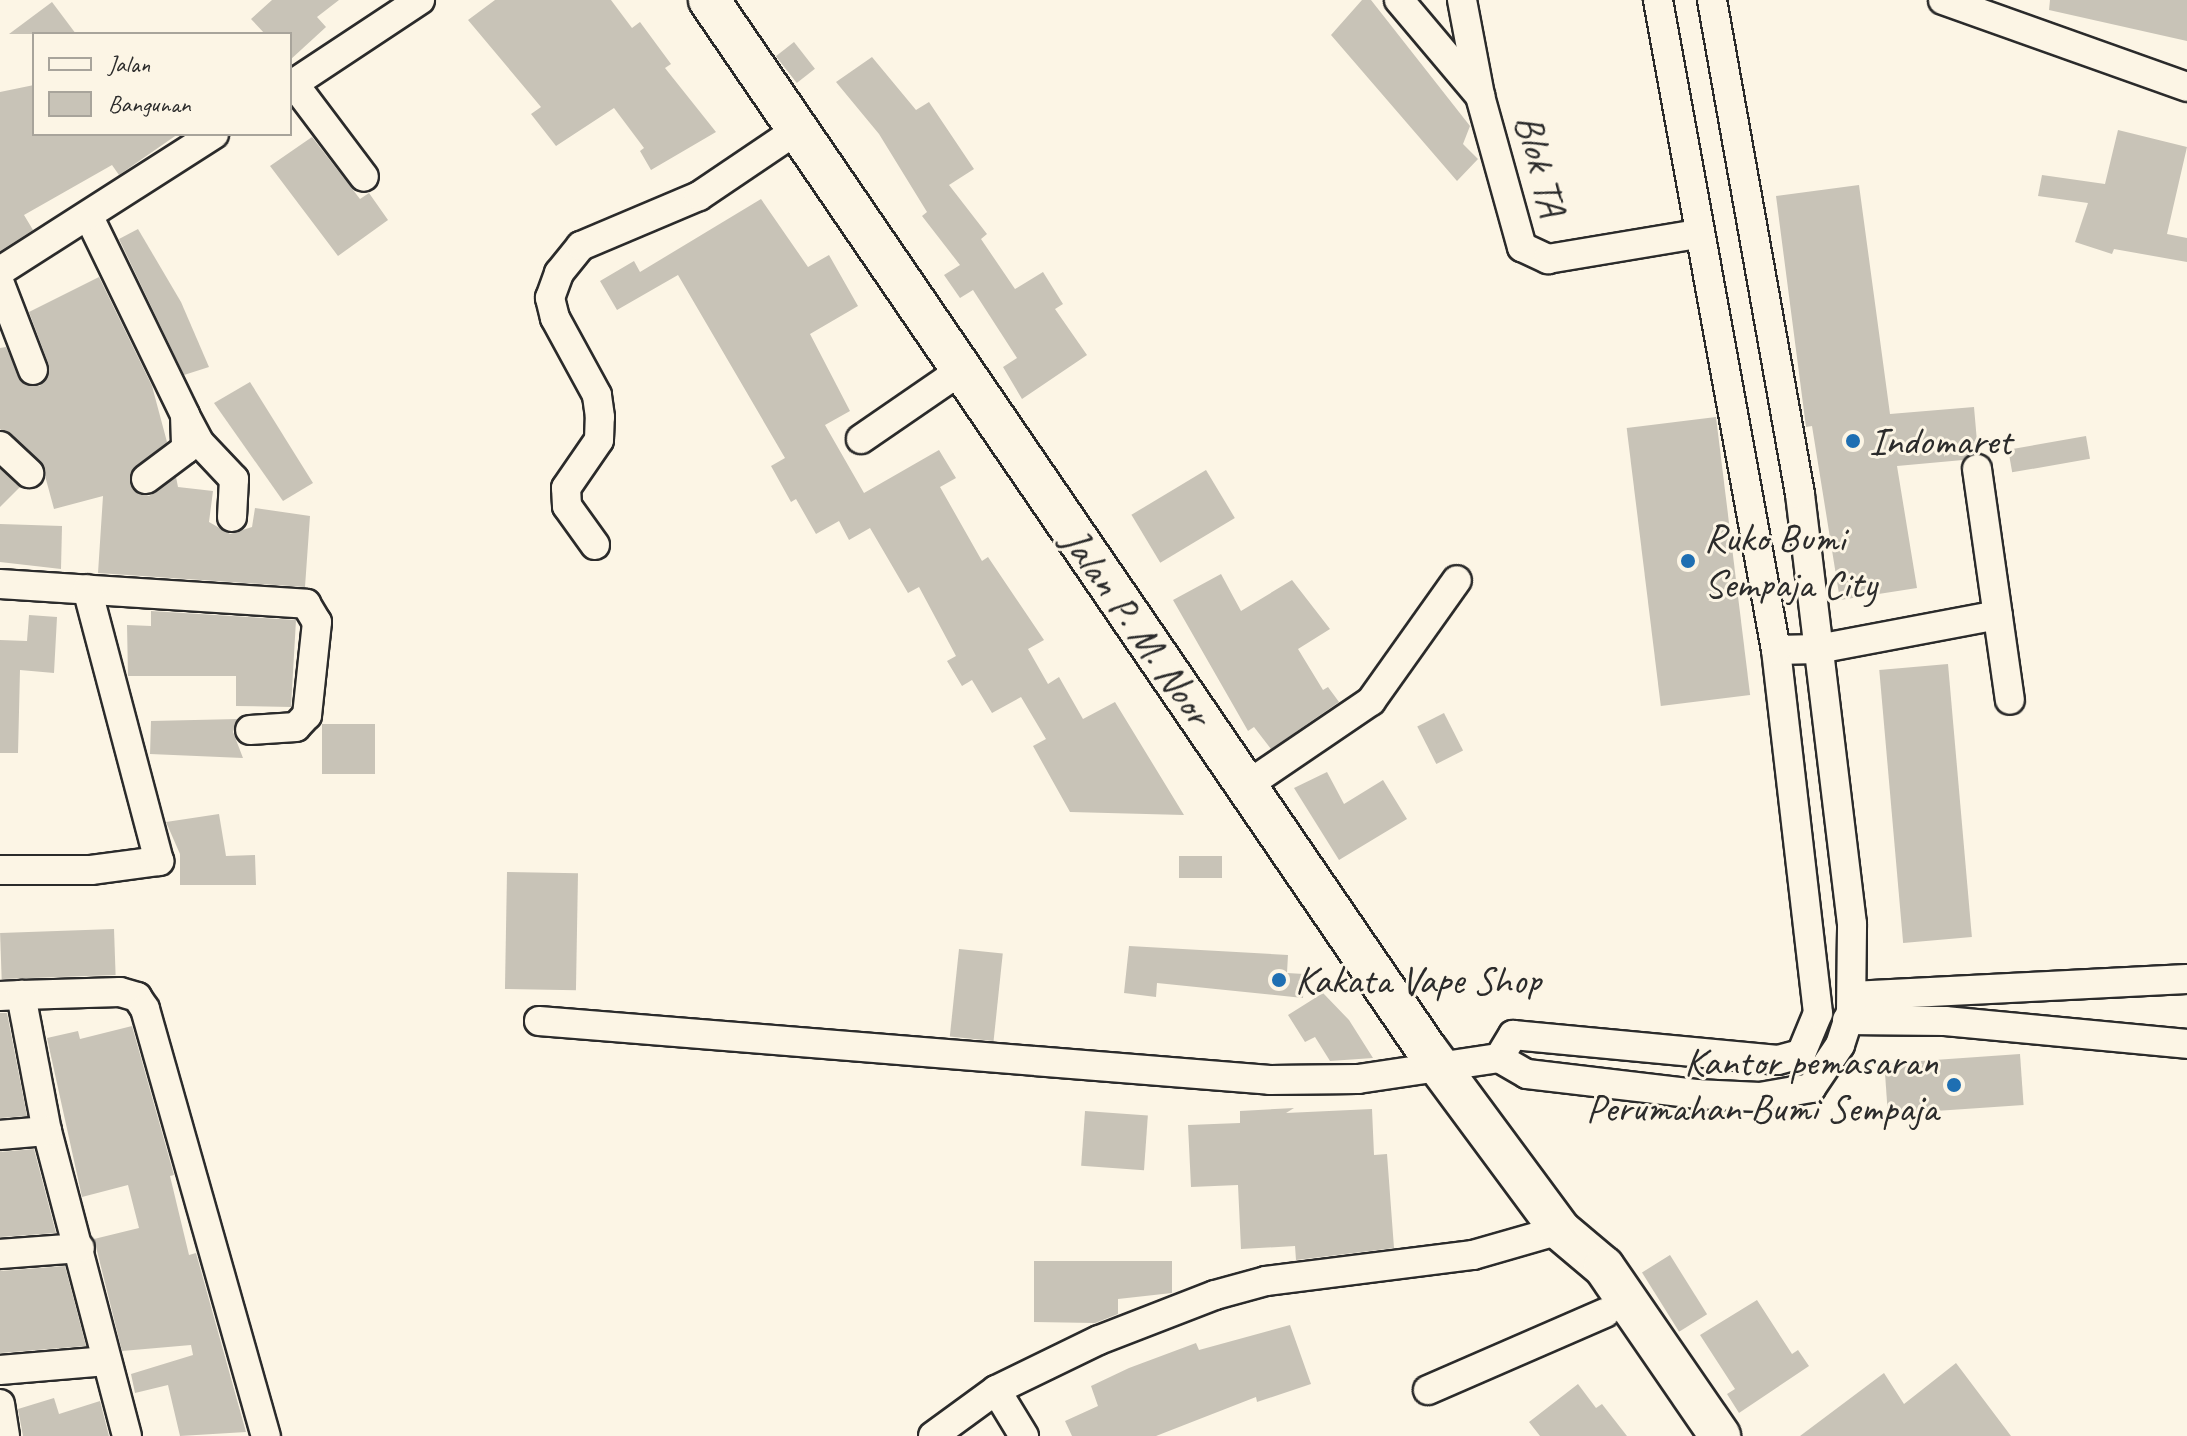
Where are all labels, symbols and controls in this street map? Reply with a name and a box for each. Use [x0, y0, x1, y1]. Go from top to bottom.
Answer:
legend [32, 32, 292, 136]
text: Jalan [108, 49, 150, 79]
text: Bangunan [108, 89, 191, 119]
street label: Blok TA [1505, 109, 1577, 221]
place label: Indomaret [1869, 417, 2012, 465]
marker: Indomaret [1844, 432, 1862, 450]
place label: Ruko Bumi Sempaja City [1704, 514, 1877, 608]
street label: Jalan P. M. Noor [1052, 519, 1222, 735]
marker: Ruko Bumi Sempaja City [1679, 552, 1697, 570]
place label: Kakata Vape Shop [1295, 956, 1542, 1004]
marker: Kakata Vape Shop [1270, 971, 1288, 989]
place label: Kantor pemasaran Perumahan Bumi Sempaja [1589, 1038, 1938, 1132]
marker: Kantor pemasaran Perumahan Bumi Sempaja [1945, 1076, 1963, 1094]

